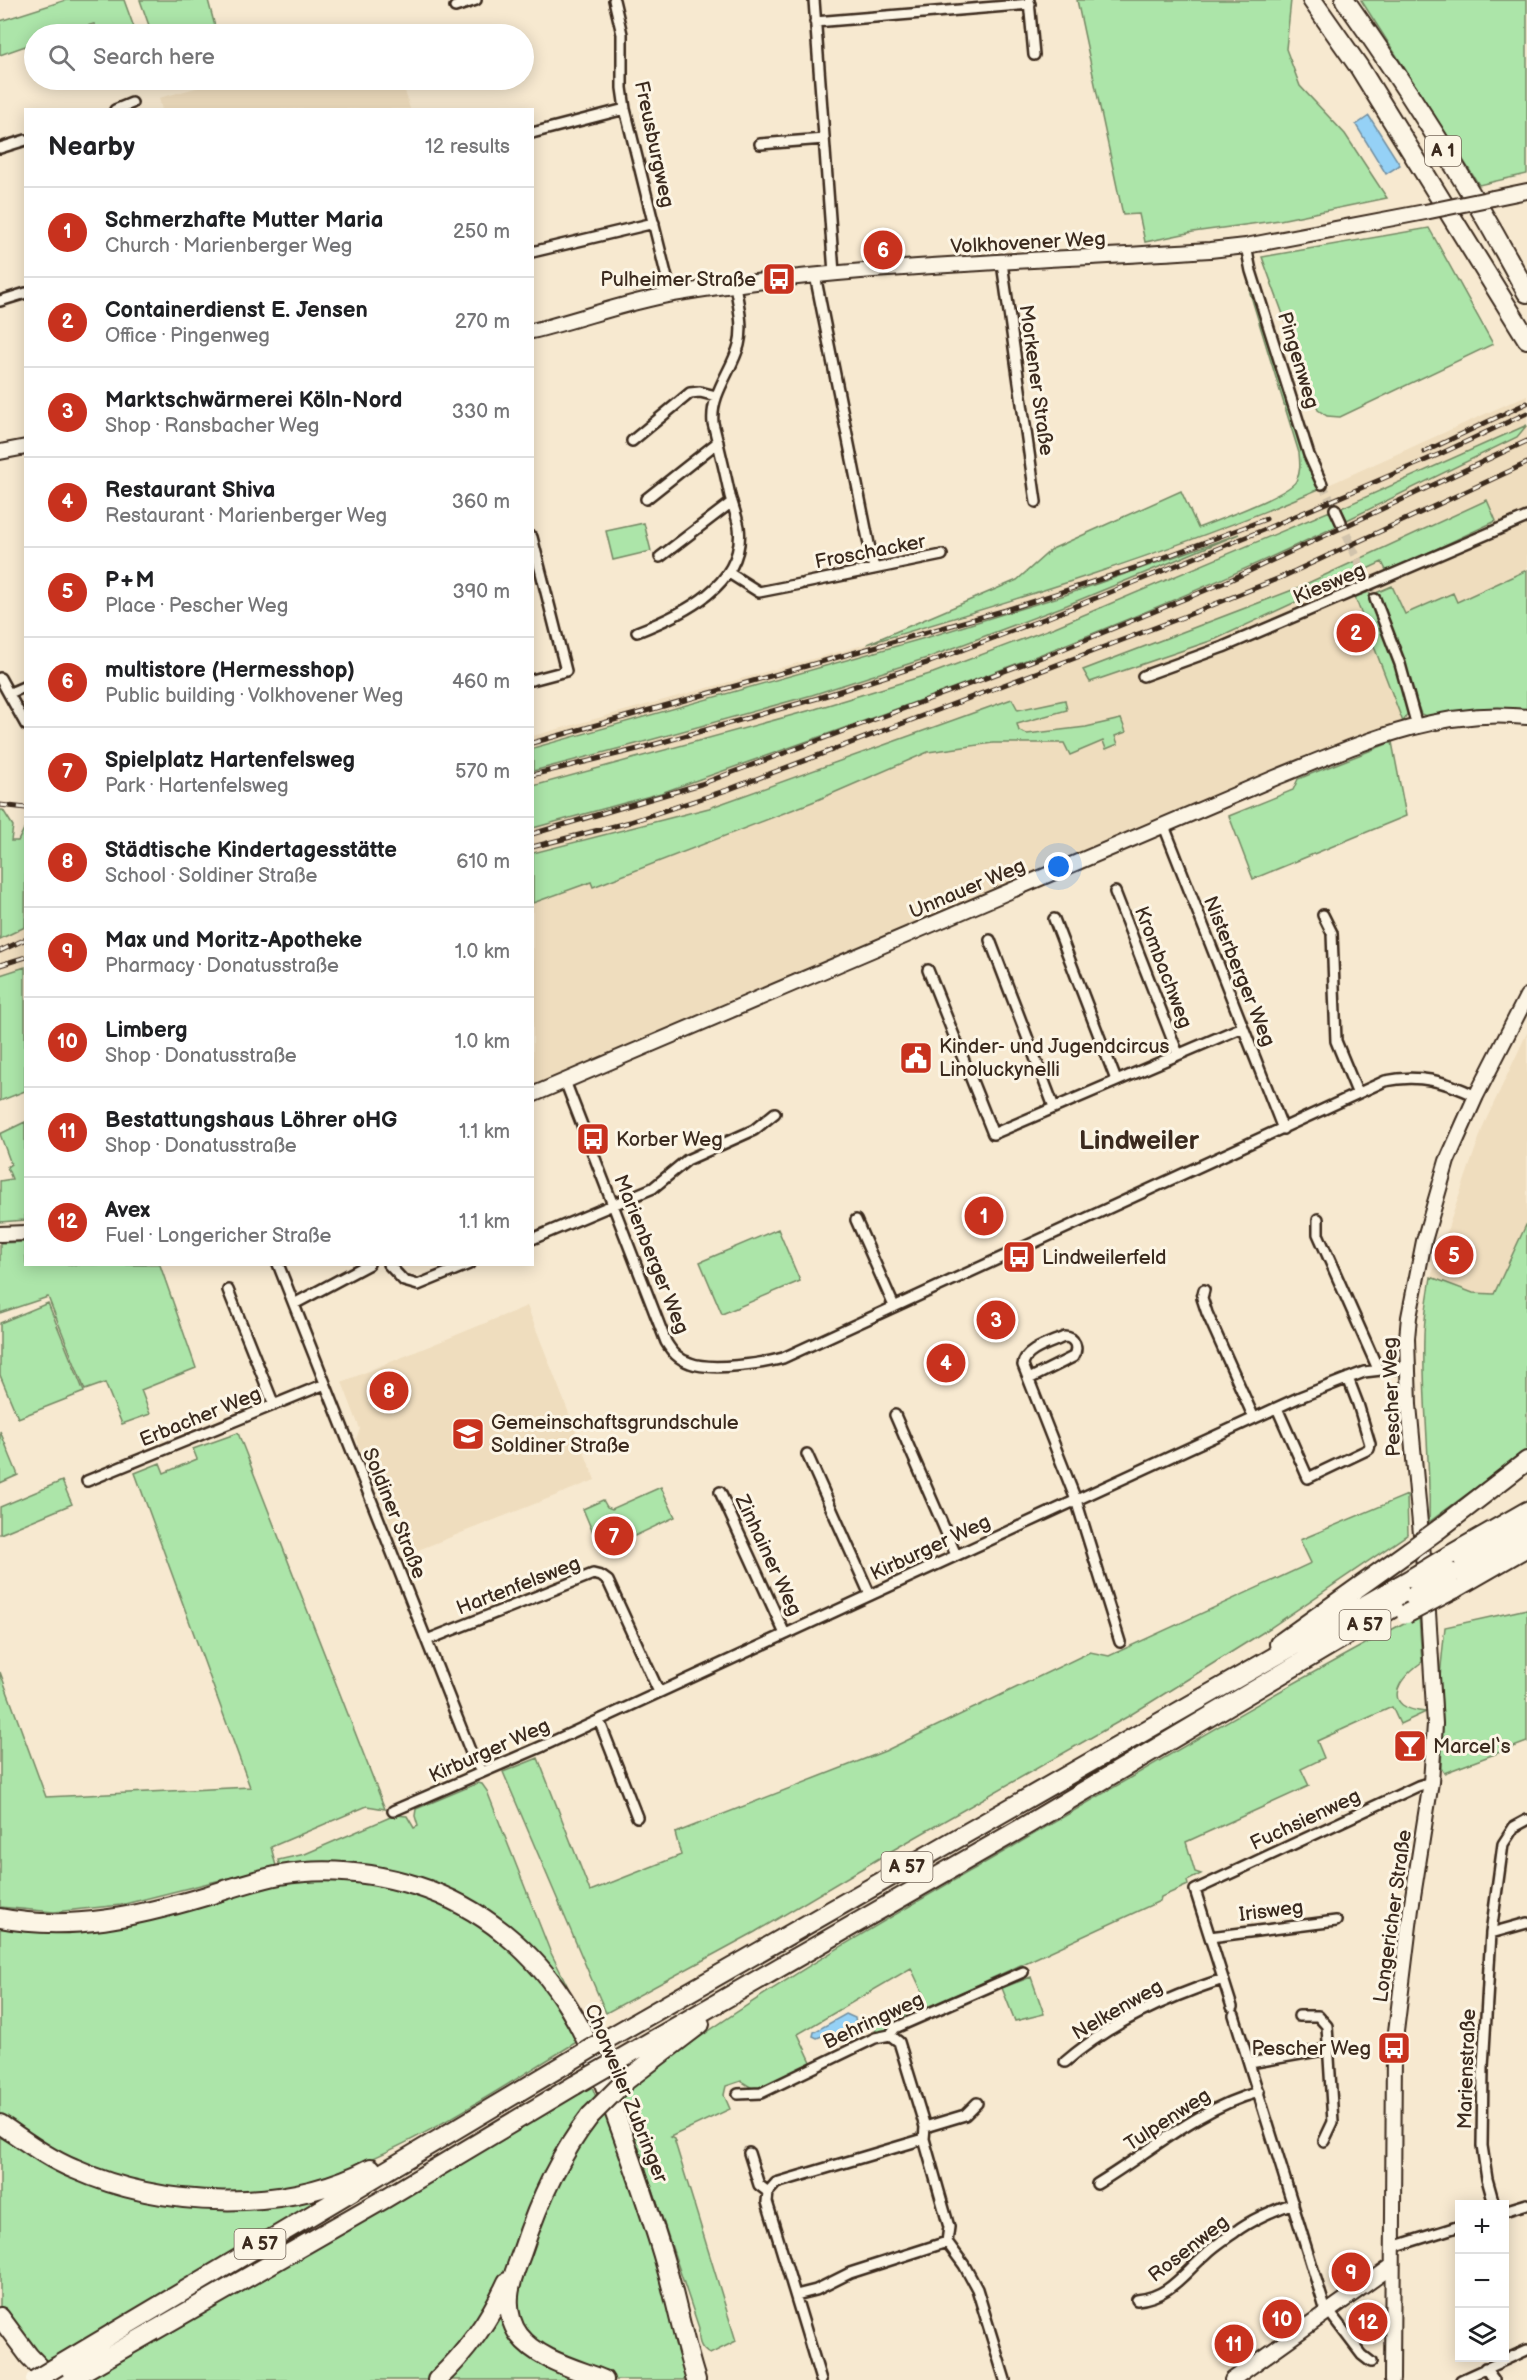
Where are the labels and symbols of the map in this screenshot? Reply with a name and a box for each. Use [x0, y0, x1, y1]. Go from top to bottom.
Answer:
street label: Freusburgweg [629, 79, 679, 210]
road number: A 1 [1425, 136, 1461, 166]
street label: Volkhovener Weg [950, 227, 1106, 259]
pin: 6 [864, 228, 902, 272]
bus stop icon: Pulheimer Straße [761, 261, 797, 297]
place label: Pulheimer Straße [600, 268, 756, 292]
street label: Morkener Straße [1014, 303, 1058, 457]
street label: Pingenweg [1272, 309, 1324, 412]
street label: Froschacker [813, 529, 928, 574]
street label: Kiesweg [1290, 558, 1369, 610]
pin: 2 [1336, 610, 1376, 656]
your location [1044, 852, 1073, 881]
street label: Unnauer Weg [906, 854, 1029, 924]
street label: Nisterberger Weg [1198, 893, 1280, 1050]
street label: Krombachweg [1129, 903, 1197, 1032]
place label: Kinder- und Jugendcircus Linoluckynelli [939, 1035, 1170, 1082]
public building icon: Kinder- und Jugendcircus Linoluckynelli [898, 1040, 934, 1076]
bus stop icon: Korber Weg [575, 1121, 611, 1157]
district label: Lindweiler [1079, 1126, 1200, 1157]
place label: Korber Weg [616, 1128, 723, 1152]
street label: Marienberger Weg [608, 1171, 694, 1337]
pin: 1 [964, 1194, 1004, 1238]
pin: 5 [1434, 1232, 1474, 1278]
bus stop icon: Lindweilerfeld [1001, 1239, 1037, 1275]
place label: Lindweilerfeld [1042, 1246, 1166, 1270]
pin: 3 [976, 1298, 1016, 1342]
street label: Pescher Weg [1378, 1337, 1406, 1457]
pin: 4 [926, 1340, 966, 1386]
pin: 8 [370, 1368, 408, 1414]
street label: Erbacher Weg [136, 1382, 265, 1452]
place label: Gemeinschaftsgrundschule Soldiner Straße [491, 1411, 739, 1458]
school or university icon: Gemeinschaftsgrundschule Soldiner Straße [450, 1416, 486, 1452]
street label: Soldiner Straße [357, 1445, 431, 1582]
street label: Zinhainer Weg [729, 1490, 807, 1620]
street label: Kirburger Weg [867, 1510, 994, 1586]
pin: 7 [594, 1514, 634, 1558]
street label: Hartenfelsweg [453, 1551, 584, 1621]
road number: A 57 [1340, 1610, 1390, 1640]
street label: Kirburger Weg [425, 1714, 553, 1788]
bar icon: Marcel‘s [1392, 1728, 1428, 1764]
place label: Marcel‘s [1433, 1735, 1511, 1759]
street label: Fuchsienweg [1247, 1784, 1364, 1856]
street label: Longericher Straße [1369, 1828, 1417, 2004]
road number: A 57 [882, 1852, 932, 1882]
street label: Irisweg [1238, 1895, 1305, 1927]
street label: Nelkenweg [1068, 1974, 1167, 2045]
street label: Behringweg [819, 1987, 927, 2055]
street label: Chorweiler Zubringer [579, 2001, 673, 2187]
street label: Marienstraße [1453, 2008, 1481, 2130]
bus stop icon: Pescher Weg [1376, 2030, 1412, 2066]
place label: Pescher Weg [1252, 2037, 1371, 2061]
street label: Tulpenweg [1120, 2083, 1215, 2156]
street label: Rosenweg [1144, 2210, 1233, 2288]
road number: A 57 [234, 2229, 286, 2259]
pin: 9 [1332, 2250, 1370, 2294]
pin: 10 [1262, 2296, 1302, 2342]
pin: 12 [1348, 2300, 1388, 2344]
pin: 11 [1214, 2322, 1254, 2366]

